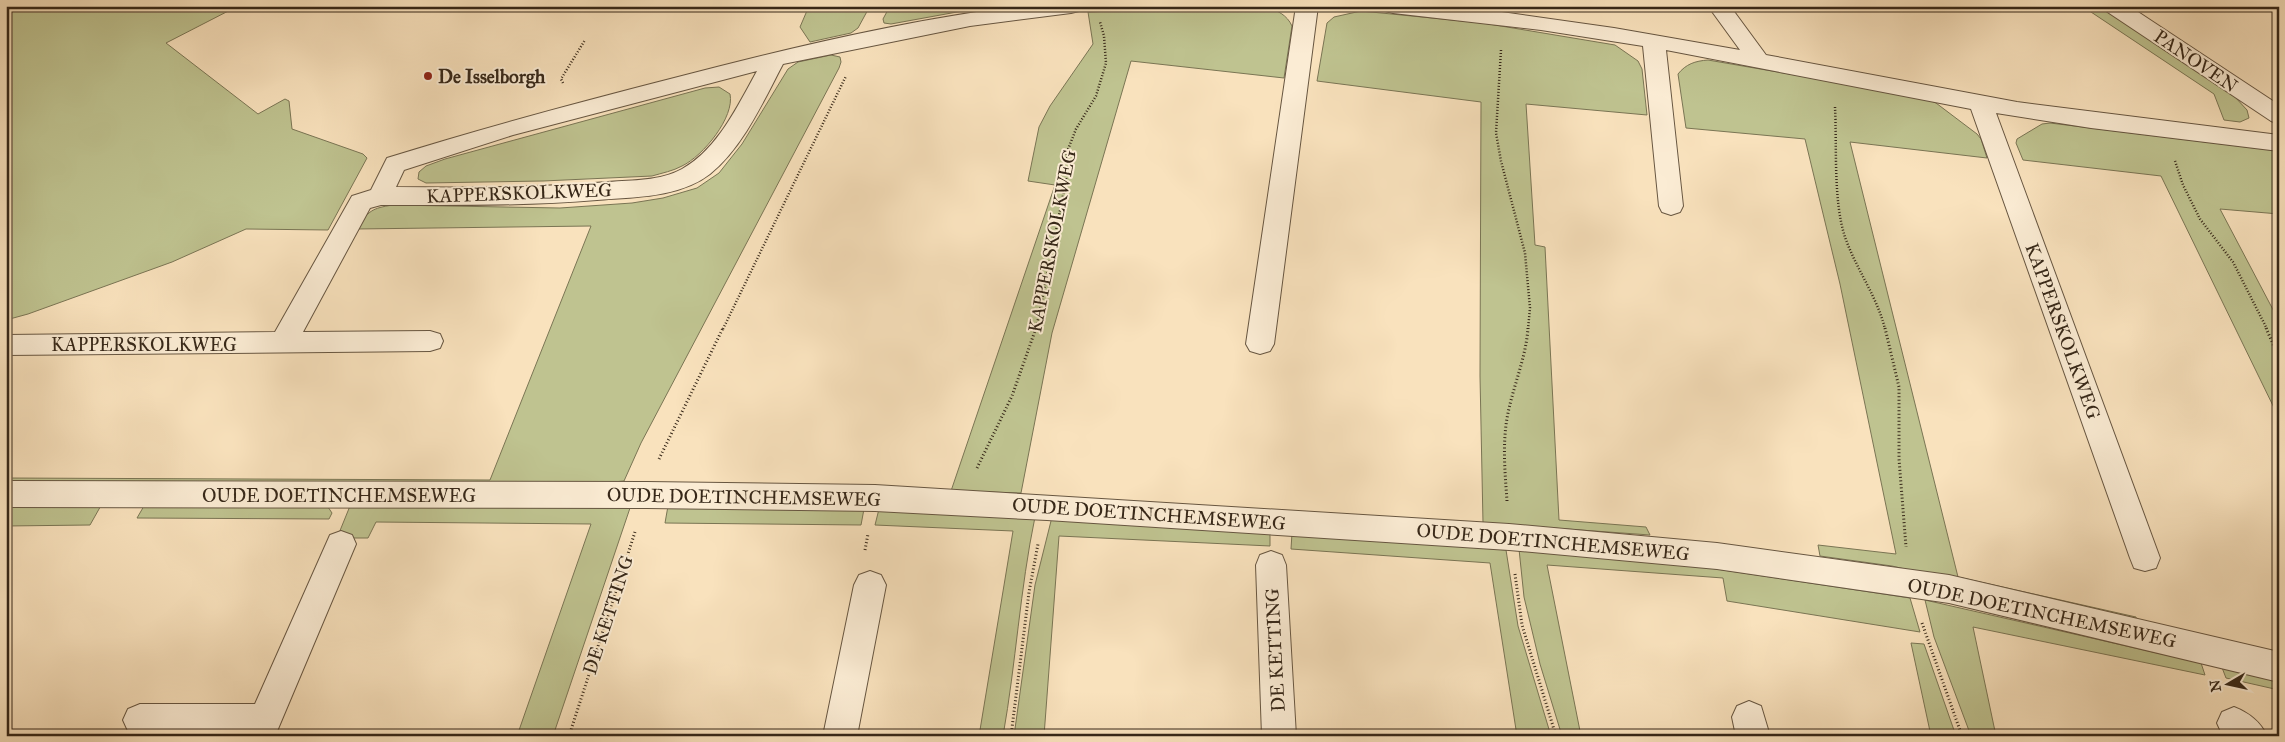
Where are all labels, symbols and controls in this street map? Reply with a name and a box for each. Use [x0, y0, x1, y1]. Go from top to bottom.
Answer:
street label: PANOVEN [2150, 25, 2242, 97]
place label: De Isselborgh [438, 65, 546, 89]
marker: De Isselborgh [422, 70, 434, 82]
street label: KAPPERSKOLKWEG [1023, 148, 1081, 334]
street label: KAPPERSKOLKWEG [426, 178, 612, 208]
street label: KAPPERSKOLKWEG [2020, 240, 2106, 422]
street label: KAPPERSKOLKWEG [51, 333, 237, 356]
street label: OUDE DOETINCHEMSEWEG [607, 483, 881, 511]
street label: OUDE DOETINCHEMSEWEG [202, 484, 476, 507]
street label: OUDE DOETINCHEMSEWEG [1011, 493, 1287, 535]
street label: OUDE DOETINCHEMSEWEG [1415, 519, 1691, 565]
street label: DE KETTING [578, 552, 638, 677]
street label: OUDE DOETINCHEMSEWEG [1906, 573, 2179, 653]
street label: DE KETTING [1260, 587, 1290, 712]
north arrow [2202, 660, 2252, 710]
text: N [2206, 679, 2225, 693]

